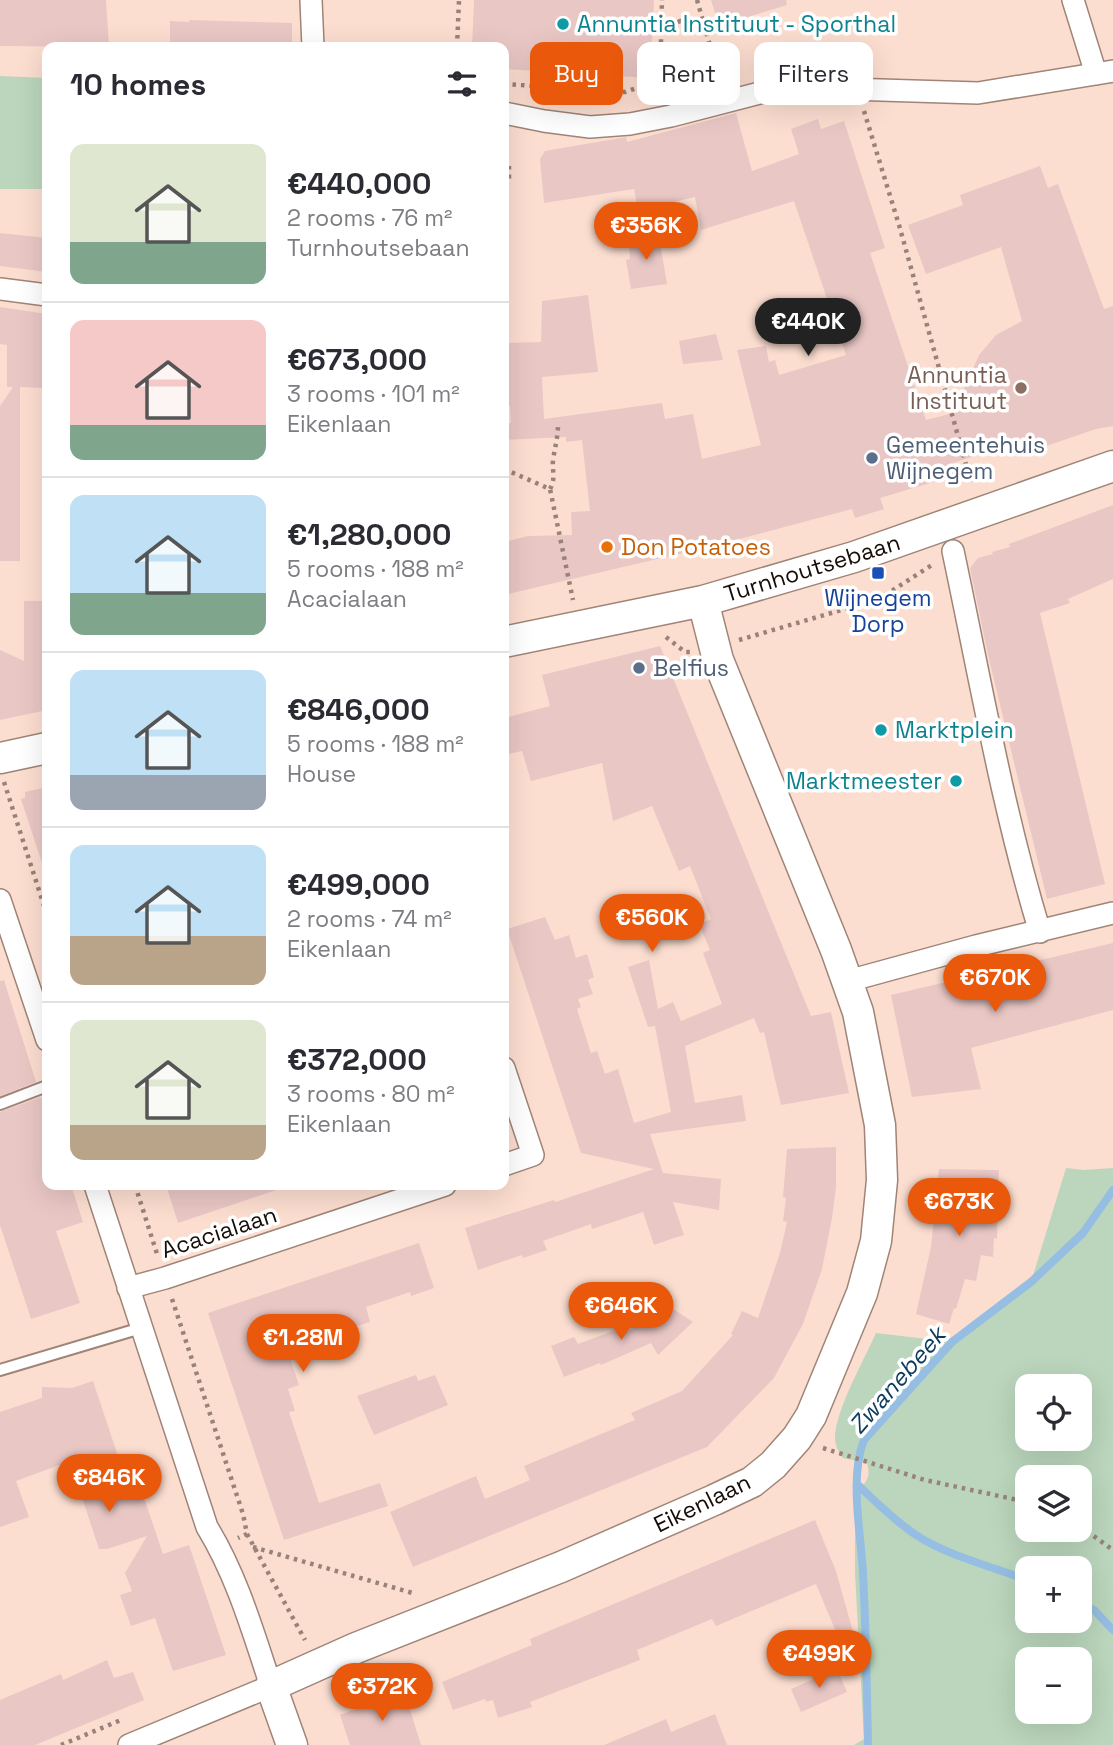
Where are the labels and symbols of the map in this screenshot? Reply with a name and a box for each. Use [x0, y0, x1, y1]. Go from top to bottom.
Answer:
place label: Annuntia Instituut - Sporthal [577, 9, 896, 39]
marker: Annuntia Instituut - Sporthal [555, 16, 571, 32]
pin: €356K [597, 202, 695, 262]
pin: €440K [759, 298, 857, 358]
place label: Annuntia Instituut [907, 360, 1007, 416]
marker: Annuntia Instituut [1013, 380, 1029, 396]
place label: Gemeentehuis Wijnegem [886, 430, 1045, 486]
marker: Gemeentehuis Wijnegem [864, 450, 880, 466]
street label: Turnhoutsebaan [720, 527, 904, 609]
place label: Don Potatoes [621, 532, 771, 562]
marker: Don Potatoes [599, 539, 615, 555]
marker: Wijnegem Dorp [870, 565, 886, 581]
place label: Wijnegem Dorp [824, 583, 932, 639]
place label: Belfius [653, 653, 729, 683]
marker: Belfius [631, 660, 647, 676]
place label: Marktplein [895, 715, 1014, 745]
marker: Marktplein [873, 722, 889, 738]
place label: Marktmeester [786, 766, 942, 796]
marker: Marktmeester [948, 773, 964, 789]
pin: €560K [603, 894, 701, 954]
pin: €670K [946, 954, 1044, 1014]
pin: €673K [910, 1178, 1008, 1238]
street label: Acacialaan [157, 1199, 281, 1265]
pin: €646K [572, 1282, 670, 1342]
pin: €1.28M [246, 1314, 360, 1374]
water label: Zwanebeek [842, 1318, 954, 1440]
pin: €846K [60, 1454, 158, 1514]
street label: Eikenlaan [649, 1467, 755, 1539]
pin: €499K [770, 1630, 868, 1690]
pin: €372K [333, 1664, 431, 1723]

